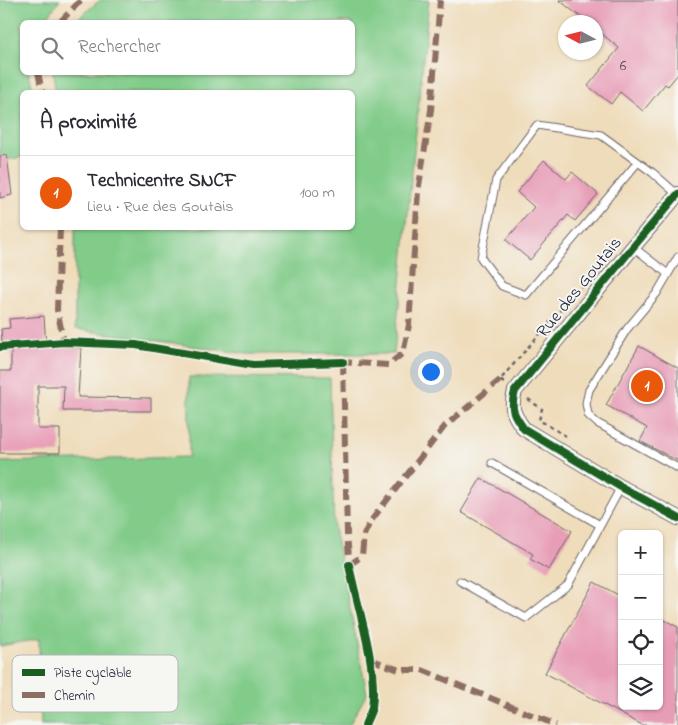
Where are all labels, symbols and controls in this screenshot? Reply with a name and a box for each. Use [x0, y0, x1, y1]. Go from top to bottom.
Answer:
north arrow [558, 15, 603, 60]
search box [20, 20, 355, 75]
icon: search [38, 34, 66, 62]
text: Rechercher [78, 34, 161, 61]
house number: 6 [620, 55, 627, 77]
text: À proximité [40, 108, 137, 138]
text: Technicentre SNCF [87, 168, 236, 195]
text: 1 [53, 181, 59, 205]
text: 100 m [300, 181, 335, 205]
text: Lieu · Rue des Goutais [87, 195, 233, 219]
street label: Rue des Goutais [531, 232, 629, 344]
your location [418, 359, 444, 385]
pin: 1 [631, 367, 663, 405]
map controls [618, 530, 663, 710]
button: + [618, 530, 663, 575]
button: − [618, 575, 663, 620]
button: locate [618, 620, 663, 665]
legend [12, 655, 178, 712]
text: Piste cyclable [54, 663, 132, 685]
button: layers [618, 665, 663, 710]
text: Chemin [54, 686, 95, 707]

